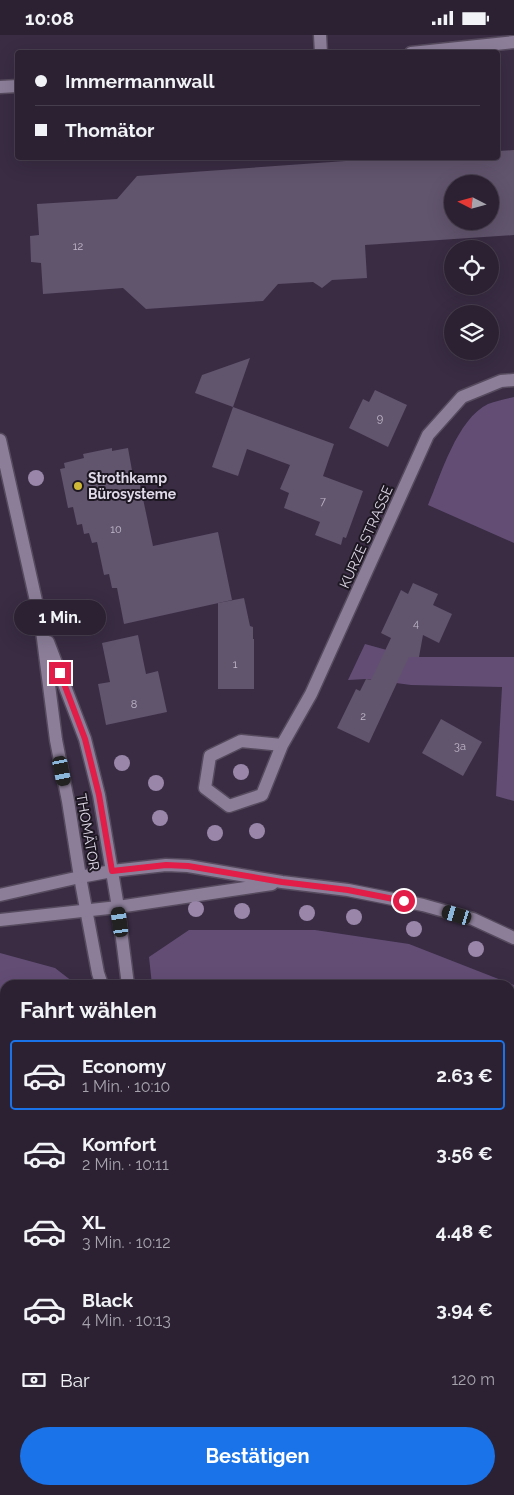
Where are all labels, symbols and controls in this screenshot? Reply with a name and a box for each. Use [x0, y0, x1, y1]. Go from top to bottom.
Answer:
text: 10:08 [25, 7, 74, 29]
text: Immermannwall [65, 70, 215, 92]
text: Thomätor [65, 119, 154, 141]
north arrow [444, 175, 499, 230]
map controls [444, 175, 499, 360]
house number: 12 [73, 240, 83, 253]
button: locate [444, 240, 499, 295]
button: layers [444, 305, 499, 360]
house number: 9 [377, 412, 383, 425]
place label: Strothkamp Bürosysteme [88, 470, 177, 502]
marker: Strothkamp Bürosysteme [72, 480, 84, 492]
street label: KURZE STRASSE [336, 483, 396, 591]
house number: 7 [320, 495, 326, 508]
house number: 10 [110, 523, 122, 536]
callout: 1 Min. [14, 601, 106, 635]
text: 1 Min. [39, 608, 81, 627]
house number: 4 [413, 617, 419, 630]
house number: 1 [233, 658, 238, 671]
route end [49, 662, 71, 684]
house number: 8 [131, 698, 137, 711]
house number: 2 [360, 710, 366, 723]
house number: 3a [454, 740, 466, 753]
car [51, 755, 72, 787]
street label: THOMÄTOR [73, 792, 105, 872]
route start [393, 890, 415, 912]
car [440, 903, 473, 927]
car [110, 906, 129, 938]
text: Fahrt wählen [20, 997, 157, 1023]
icon: car [22, 1053, 67, 1098]
text: Economy [82, 1055, 166, 1077]
text: 2.63 € [436, 1064, 493, 1086]
text: 1 Min. · 10:10 [82, 1077, 170, 1096]
icon: car [22, 1131, 67, 1176]
text: Komfort [82, 1133, 156, 1155]
text: 3.56 € [436, 1142, 493, 1164]
text: 2 Min. · 10:11 [82, 1155, 169, 1174]
icon: car [22, 1209, 67, 1254]
text: XL [82, 1211, 105, 1233]
text: 4.48 € [436, 1220, 493, 1242]
text: 3 Min. · 10:12 [82, 1233, 171, 1252]
icon: car [22, 1287, 67, 1332]
text: Black [82, 1289, 133, 1311]
text: 3.94 € [436, 1298, 493, 1320]
text: 4 Min. · 10:13 [82, 1311, 171, 1330]
icon: cash [20, 1366, 48, 1394]
text: Bar [60, 1369, 90, 1391]
text: 120 m [451, 1370, 495, 1389]
button: Bestätigen [20, 1427, 495, 1485]

